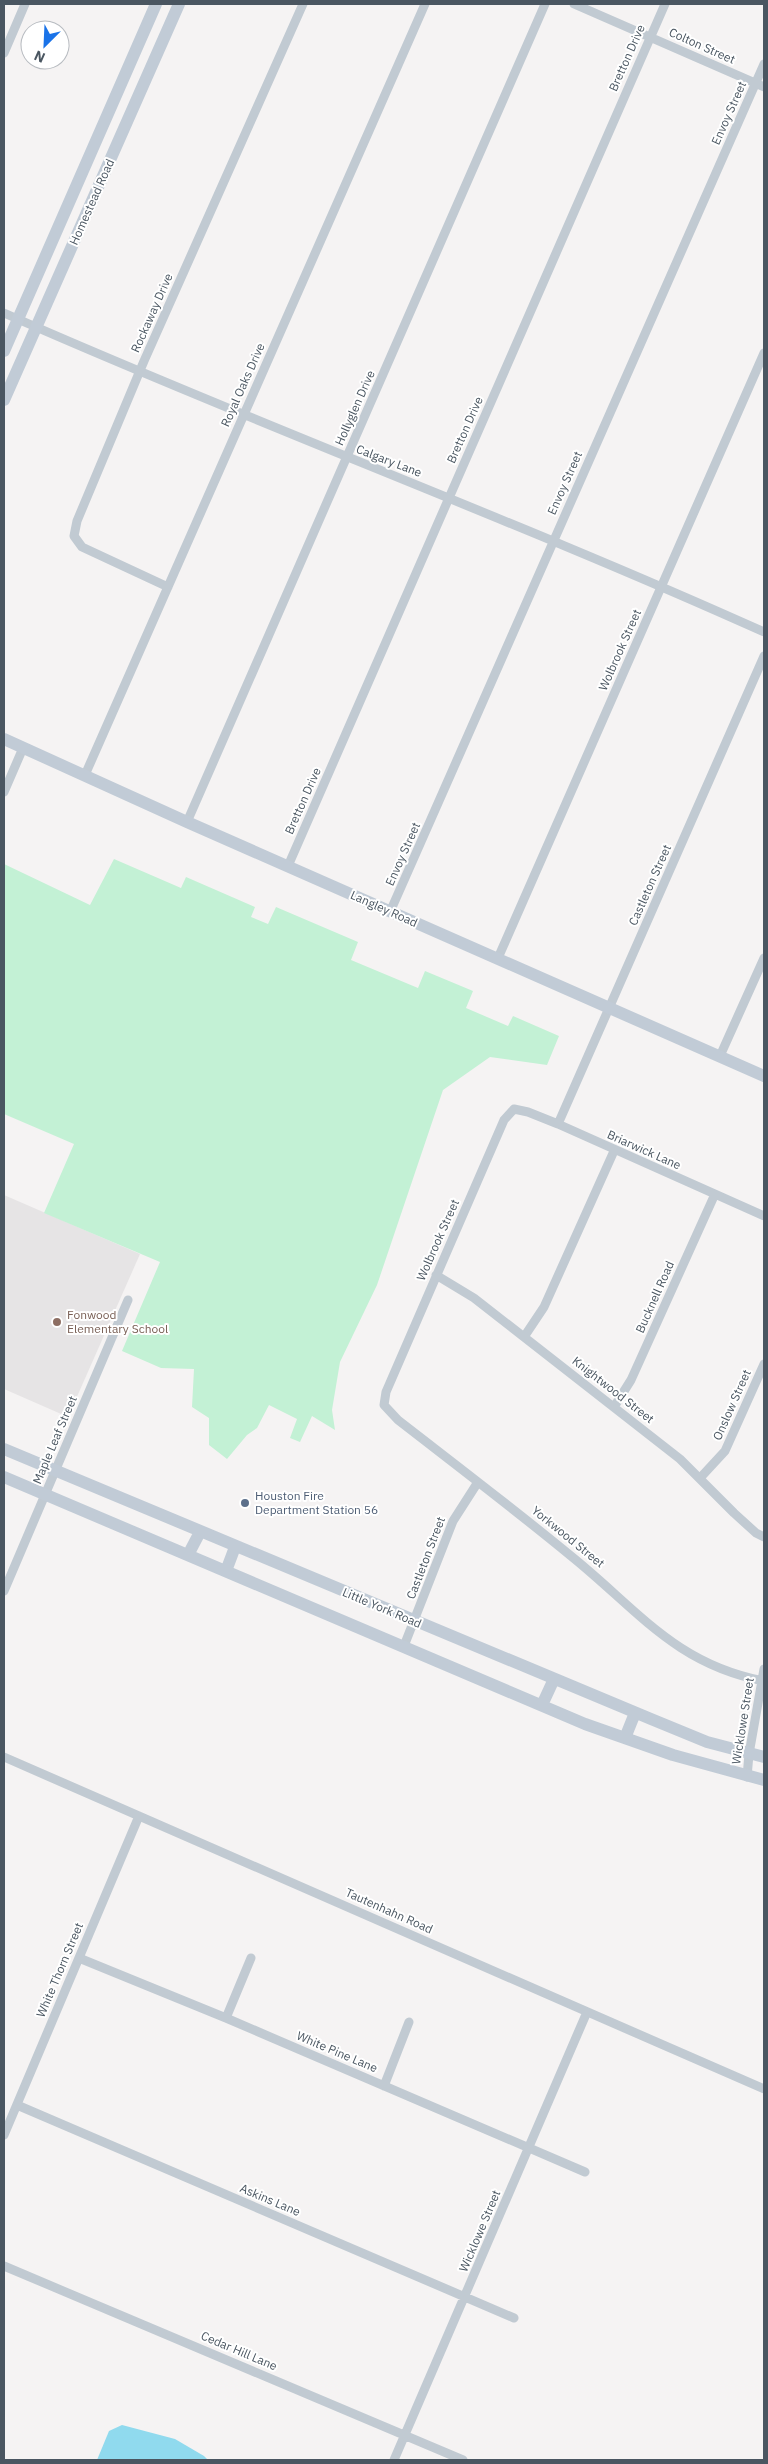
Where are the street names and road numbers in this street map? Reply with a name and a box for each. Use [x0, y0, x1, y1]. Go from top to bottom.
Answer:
street label: Bretton Drive [605, 22, 648, 93]
street label: Colton Street [667, 24, 738, 67]
street label: Envoy Street [708, 79, 749, 147]
street label: Homestead Road [66, 156, 117, 247]
street label: Rockaway Drive [127, 271, 176, 355]
street label: Royal Oaks Drive [217, 340, 268, 429]
street label: Hollyglen Drive [331, 367, 378, 448]
street label: Bretton Drive [443, 394, 486, 465]
street label: Calgary Lane [354, 441, 424, 480]
street label: Envoy Street [544, 449, 585, 517]
street label: Wolbrook Street [595, 607, 644, 693]
street label: Bretton Drive [281, 765, 324, 836]
street label: Envoy Street [382, 820, 423, 888]
street label: Castleton Street [625, 842, 674, 928]
street label: Langley Road [348, 887, 420, 930]
street label: Briarwick Lane [605, 1127, 684, 1173]
street label: Wolbrook Street [413, 1197, 462, 1283]
street label: Bucknell Road [632, 1258, 677, 1335]
street label: Knightwood Street [569, 1353, 657, 1426]
street label: Onslow Street [709, 1367, 754, 1443]
street label: Maple Leaf Street [29, 1393, 80, 1486]
street label: Yorkwood Street [529, 1503, 608, 1571]
street label: Castleton Street [403, 1514, 448, 1601]
street label: Little York Road [340, 1584, 424, 1631]
street label: Wicklowe Street [728, 1677, 757, 1765]
street label: Tautenhahn Road [343, 1885, 435, 1937]
street label: White Thorn Street [33, 1920, 86, 2019]
street label: White Pine Lane [294, 2028, 380, 2075]
street label: Askins Lane [238, 2180, 303, 2219]
street label: Wicklowe Street [456, 2188, 504, 2274]
street label: Cedar Hill Lane [199, 2328, 280, 2373]

